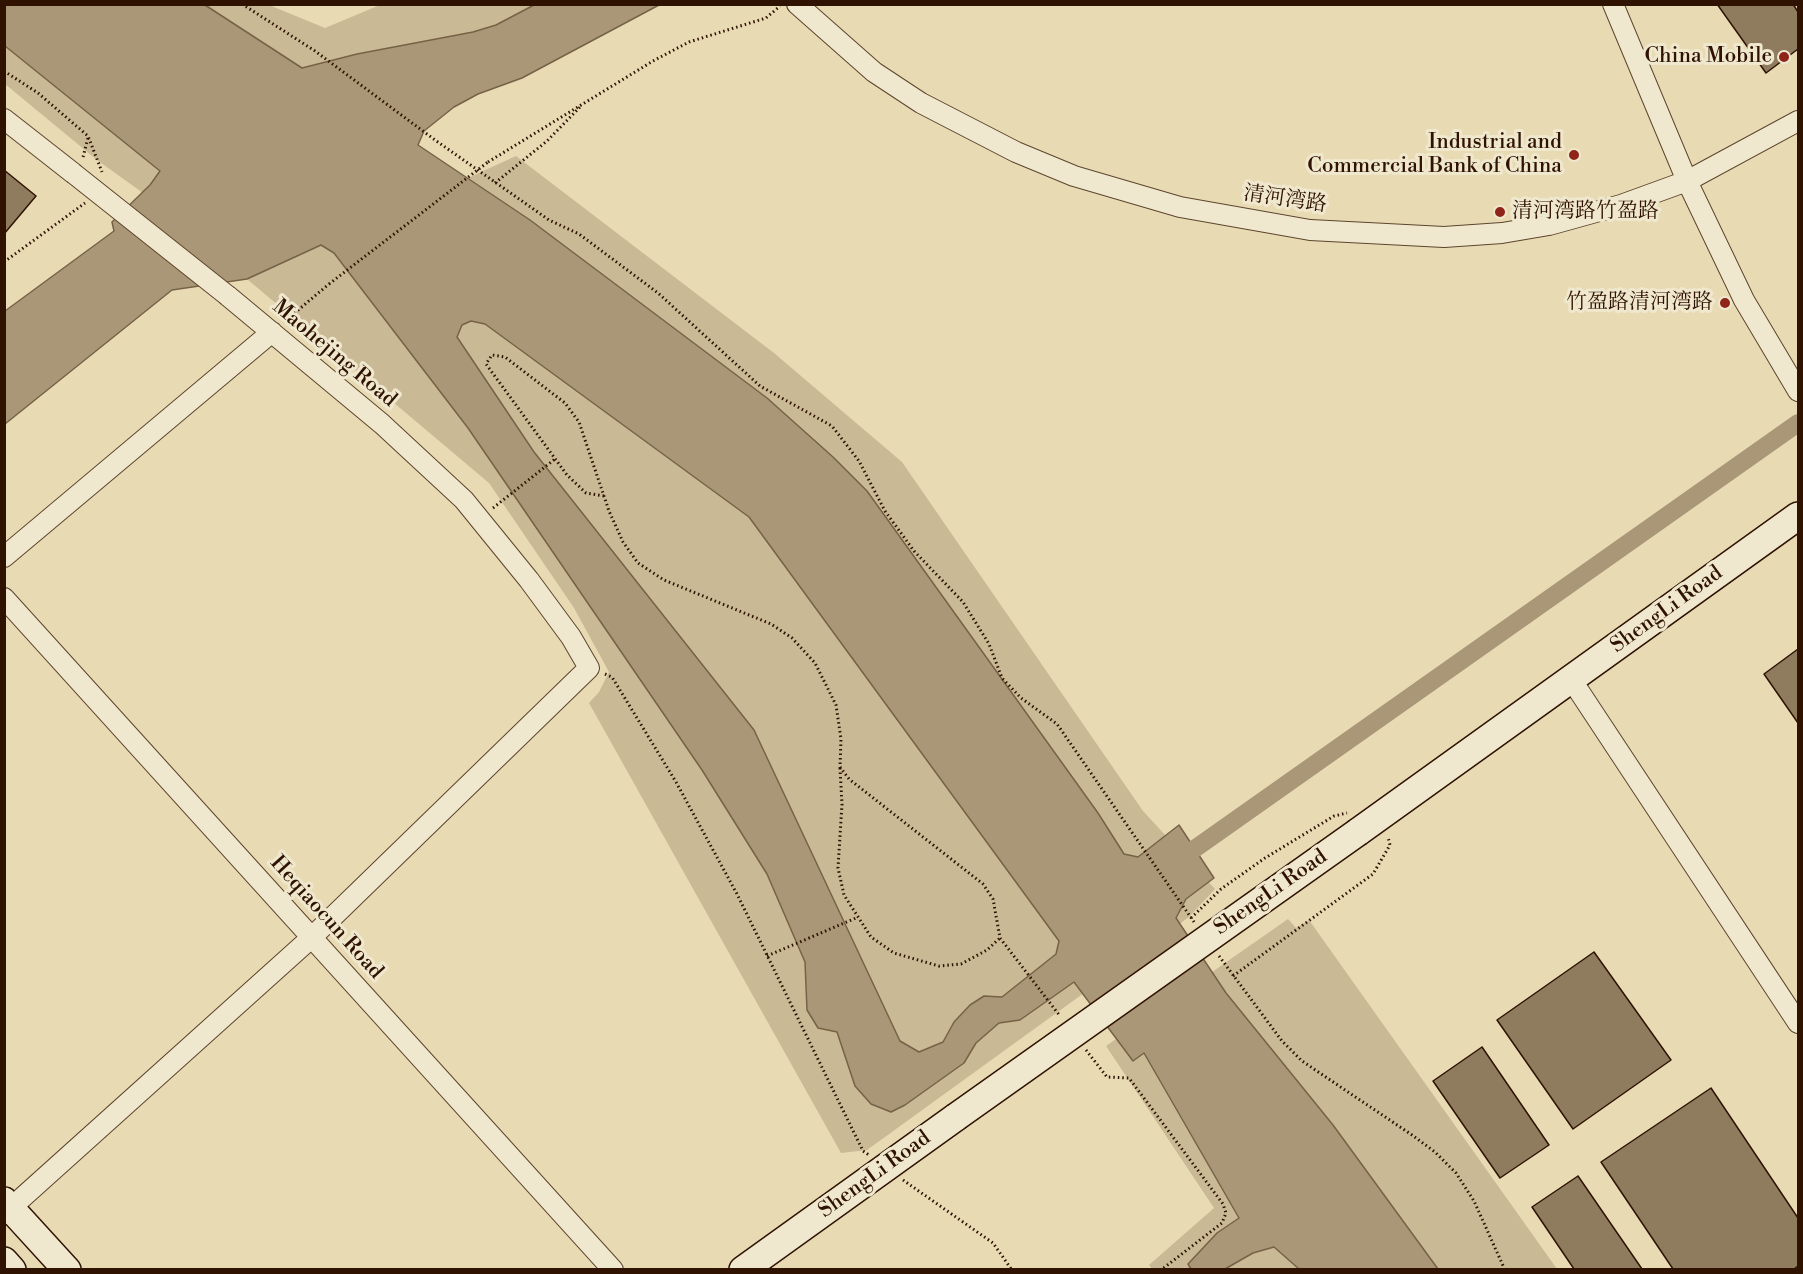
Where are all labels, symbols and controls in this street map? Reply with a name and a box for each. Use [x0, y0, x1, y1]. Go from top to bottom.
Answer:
place label: China Mobile [1645, 44, 1772, 70]
marker: China Mobile [1777, 50, 1791, 64]
place label: Industrial and Commercial Bank of China [1307, 130, 1562, 180]
marker: Industrial and Commercial Bank of China [1567, 148, 1581, 162]
street label: 清河湾路 [1242, 182, 1328, 218]
place label: 清河湾路竹盈路 [1512, 199, 1659, 225]
marker: 清河湾路竹盈路 [1493, 205, 1507, 219]
place label: 竹盈路清河湾路 [1566, 290, 1713, 316]
street label: Maohejing Road [267, 295, 401, 413]
marker: 竹盈路清河湾路 [1718, 296, 1732, 310]
street label: ShengLi Road [1606, 561, 1728, 659]
street label: ShengLi Road [1210, 845, 1332, 941]
street label: Heqiaocun Road [264, 851, 388, 985]
street label: ShengLi Road [814, 1126, 936, 1224]

